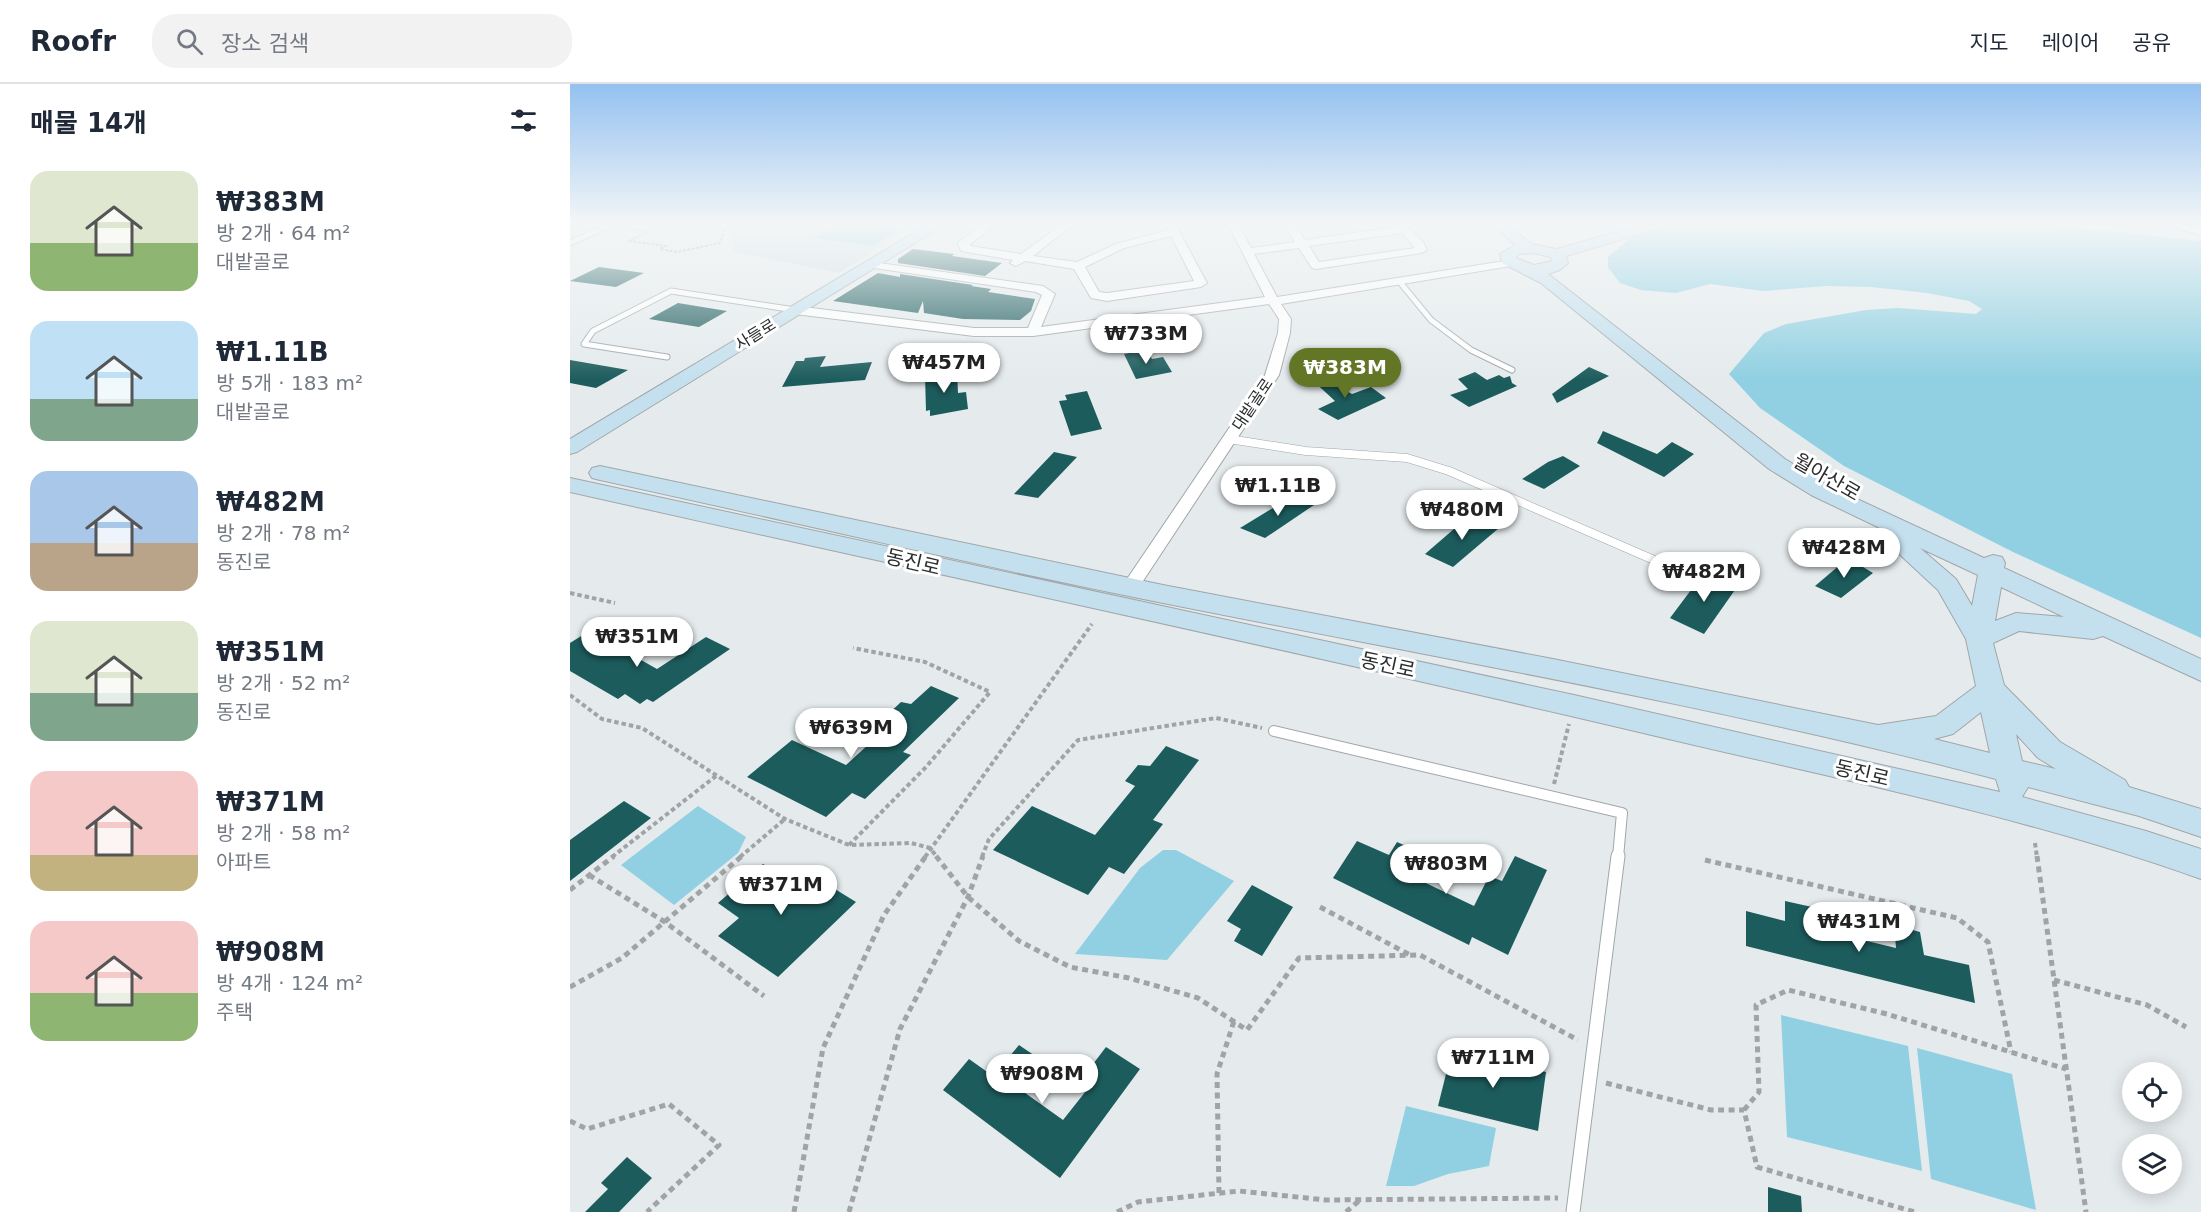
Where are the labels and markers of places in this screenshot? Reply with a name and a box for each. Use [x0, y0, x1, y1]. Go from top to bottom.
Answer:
pin: ₩733M [1104, 314, 1188, 365]
pin: ₩457M [902, 343, 986, 394]
pin: ₩383M [1303, 348, 1387, 399]
pin: ₩1.11B [1229, 466, 1327, 517]
pin: ₩480M [1420, 490, 1504, 541]
pin: ₩428M [1802, 528, 1886, 579]
pin: ₩482M [1662, 552, 1746, 603]
pin: ₩351M [595, 617, 679, 668]
pin: ₩639M [809, 708, 893, 759]
pin: ₩803M [1404, 844, 1488, 895]
pin: ₩371M [739, 865, 823, 916]
pin: ₩431M [1817, 902, 1901, 953]
pin: ₩711M [1451, 1038, 1535, 1089]
pin: ₩908M [1000, 1054, 1084, 1105]

